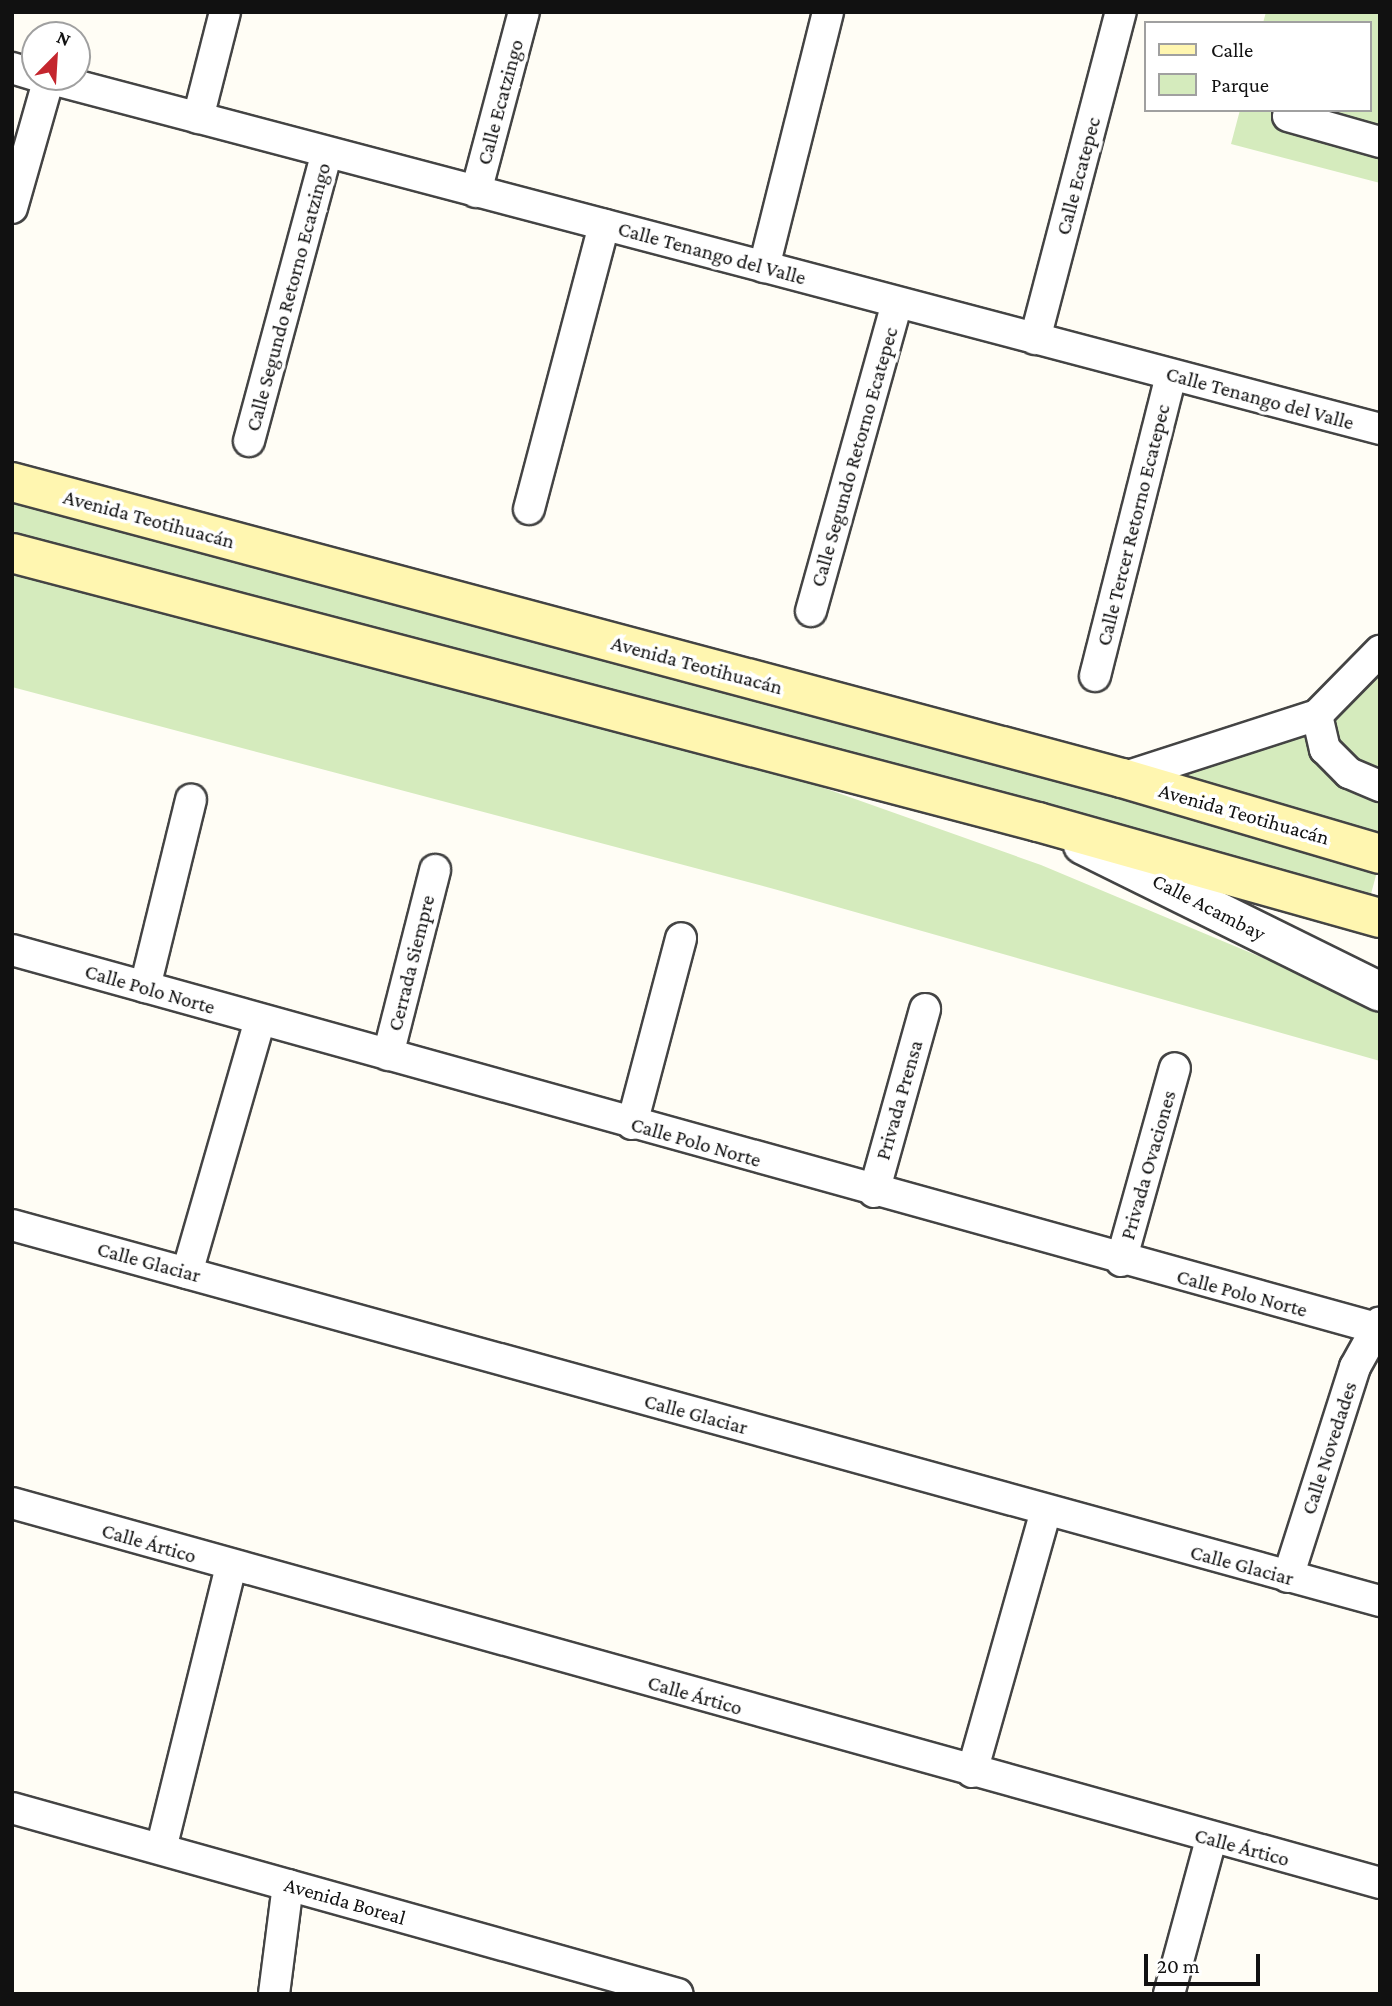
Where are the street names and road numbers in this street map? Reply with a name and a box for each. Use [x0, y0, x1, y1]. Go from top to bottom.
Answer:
street label: Calle Ecatzingo [471, 36, 529, 168]
street label: Calle Ecatepec [1050, 114, 1106, 238]
street label: Calle Segundo Retorno Ecatzingo [240, 160, 336, 434]
street label: Calle Tenango del Valle [615, 216, 809, 290]
street label: Calle Segundo Retorno Ecatepec [805, 324, 903, 590]
street label: Calle Tenango del Valle [1163, 361, 1357, 435]
street label: Calle Tercer Retorno Ecatepec [1091, 402, 1175, 648]
street label: Avenida Teotihuacán [61, 484, 237, 554]
street label: Avenida Teotihuacán [609, 630, 785, 700]
street label: Avenida Teotihuacán [1156, 778, 1332, 850]
street label: Calle Acambay [1148, 868, 1270, 946]
street label: Cerrada Siempre [382, 892, 440, 1034]
street label: Calle Polo Norte [82, 958, 218, 1020]
street label: Privada Prensa [870, 1037, 928, 1163]
street label: Privada Ovaciones [1115, 1087, 1181, 1243]
street label: Calle Polo Norte [628, 1111, 764, 1173]
street label: Calle Glaciar [94, 1236, 204, 1288]
street label: Calle Polo Norte [1174, 1263, 1310, 1323]
street label: Calle Novedades [1296, 1378, 1362, 1518]
street label: Calle Glaciar [641, 1388, 751, 1440]
street label: Calle Ártico [99, 1518, 199, 1568]
street label: Calle Glaciar [1187, 1539, 1297, 1591]
street label: Calle Ártico [645, 1670, 745, 1720]
street label: Calle Ártico [1192, 1822, 1292, 1872]
street label: Avenida Boreal [281, 1872, 409, 1930]

